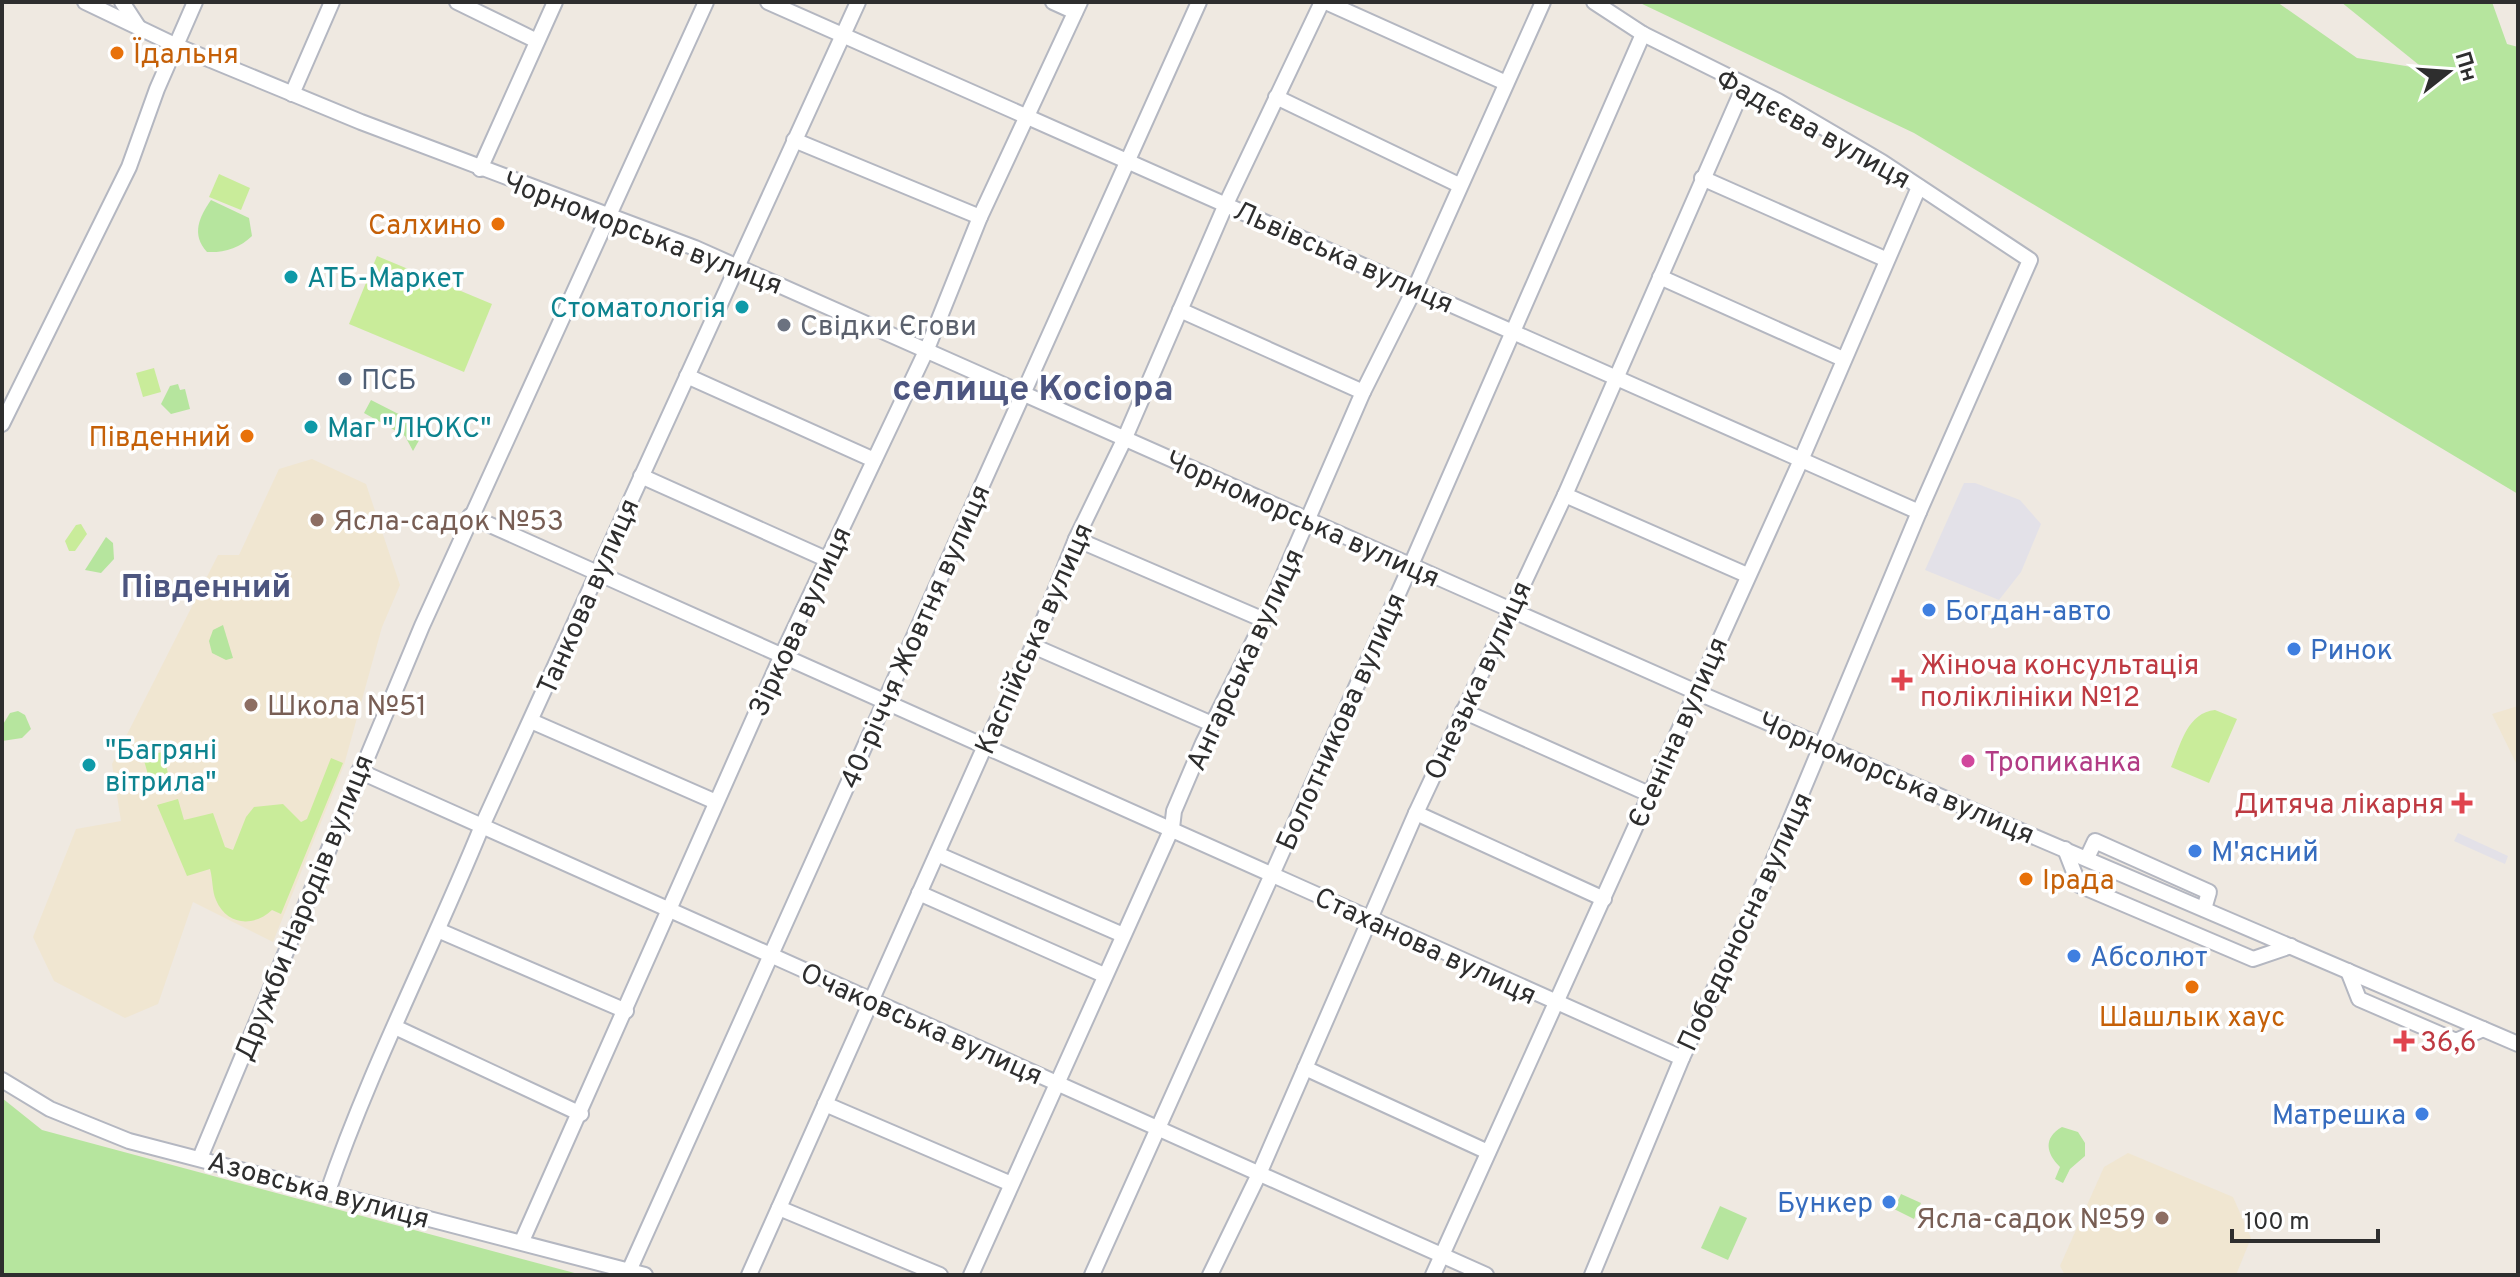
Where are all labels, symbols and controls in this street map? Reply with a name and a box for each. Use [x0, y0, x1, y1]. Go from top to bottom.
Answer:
north arrow [2408, 32, 2488, 112]
place label: Їдальня [133, 37, 239, 74]
marker: Їдальня [108, 44, 126, 62]
text: Пн [2447, 49, 2482, 85]
street label: Фадєєва вулиця [1709, 62, 1916, 199]
street label: Чорноморська вулиця [497, 165, 787, 305]
street label: Львівська вулиця [1227, 194, 1458, 323]
place label: Салхино [368, 209, 482, 245]
marker: Салхино [489, 215, 507, 233]
place label: АТБ-Маркет [307, 262, 464, 298]
marker: АТБ-Маркет [282, 268, 300, 286]
place label: Стоматологія [550, 292, 726, 328]
marker: Стоматологія [733, 298, 751, 316]
place label: Свідки Єгови [800, 310, 977, 346]
marker: Свідки Єгови [775, 316, 793, 334]
place label: ПСБ [361, 364, 416, 400]
district label: селище Косіора [892, 368, 1174, 414]
marker: ПСБ [336, 370, 354, 388]
place label: Маг "ЛЮКС" [327, 412, 492, 448]
marker: Маг "ЛЮКС" [302, 418, 320, 436]
place label: Південний [88, 421, 231, 457]
marker: Південний [238, 427, 256, 445]
street label: Чорноморська вулиця [1159, 444, 1445, 598]
street label: 40-річчя Жовтня вулиця [833, 479, 1000, 795]
street label: Танкова вулиця [530, 493, 649, 701]
place label: Ясла-садок №53 [333, 505, 564, 541]
marker: Ясла-садок №53 [308, 511, 326, 529]
street label: Каспійська вулиця [968, 518, 1103, 761]
street label: Зіркова вулиця [742, 521, 861, 723]
street label: Ангарська вулиця [1179, 543, 1314, 777]
district label: Південний [121, 569, 291, 609]
street label: Онезька вулиця [1418, 576, 1542, 787]
street label: Болотникова вулиця [1270, 588, 1416, 857]
place label: Богдан-авто [1945, 595, 2111, 631]
marker: Богдан-авто [1920, 601, 1938, 619]
street label: Єсеніна вулиця [1621, 632, 1738, 835]
place label: Ринок [2310, 634, 2393, 670]
marker: Ринок [2285, 640, 2303, 658]
place label: Жіноча консультація поліклініки №12 [1920, 649, 2199, 717]
marker: Жіноча консультація поліклініки №12 [1891, 669, 1913, 691]
place label: Школа №51 [267, 690, 427, 726]
marker: Школа №51 [242, 696, 260, 714]
street label: Чорноморська вулиця [1752, 705, 2039, 854]
place label: "Багряні вітрила" [105, 734, 217, 802]
place label: Тропиканка [1984, 746, 2141, 782]
street label: Дружби Народів вулиця [228, 750, 384, 1067]
marker: Тропиканка [1959, 752, 1977, 770]
marker: "Багряні вітрила" [80, 756, 98, 774]
street label: Победоносна вулиця [1671, 787, 1823, 1058]
place label: Дитяча лікарня [2234, 788, 2444, 824]
marker: Дитяча лікарня [2451, 792, 2473, 814]
place label: М'ясний [2211, 836, 2319, 872]
marker: М'ясний [2186, 842, 2204, 860]
place label: Ірада [2042, 864, 2114, 900]
marker: Ірада [2017, 870, 2035, 888]
street label: Стаханова вулиця [1308, 880, 1542, 1015]
place label: Абсолют [2090, 941, 2208, 977]
marker: Абсолют [2065, 947, 2083, 965]
street label: Очаковська вулиця [794, 956, 1048, 1095]
marker: Шашлык хаус [2183, 978, 2201, 996]
place label: Шашлык хаус [2099, 1001, 2285, 1037]
place label: 36,6 [2420, 1026, 2477, 1062]
marker: 36,6 [2395, 1032, 2413, 1050]
place label: Матрешка [2272, 1099, 2406, 1135]
marker: Матрешка [2413, 1105, 2431, 1123]
street label: Азовська вулиця [203, 1145, 433, 1239]
place label: Бункер [1777, 1187, 1873, 1223]
marker: Бункер [1880, 1193, 1898, 1211]
scale bar [2232, 1193, 2378, 1243]
place label: Ясла-садок №59 [1916, 1203, 2146, 1239]
text: 100 m [2244, 1208, 2310, 1238]
marker: Ясла-садок №59 [2153, 1209, 2171, 1227]

